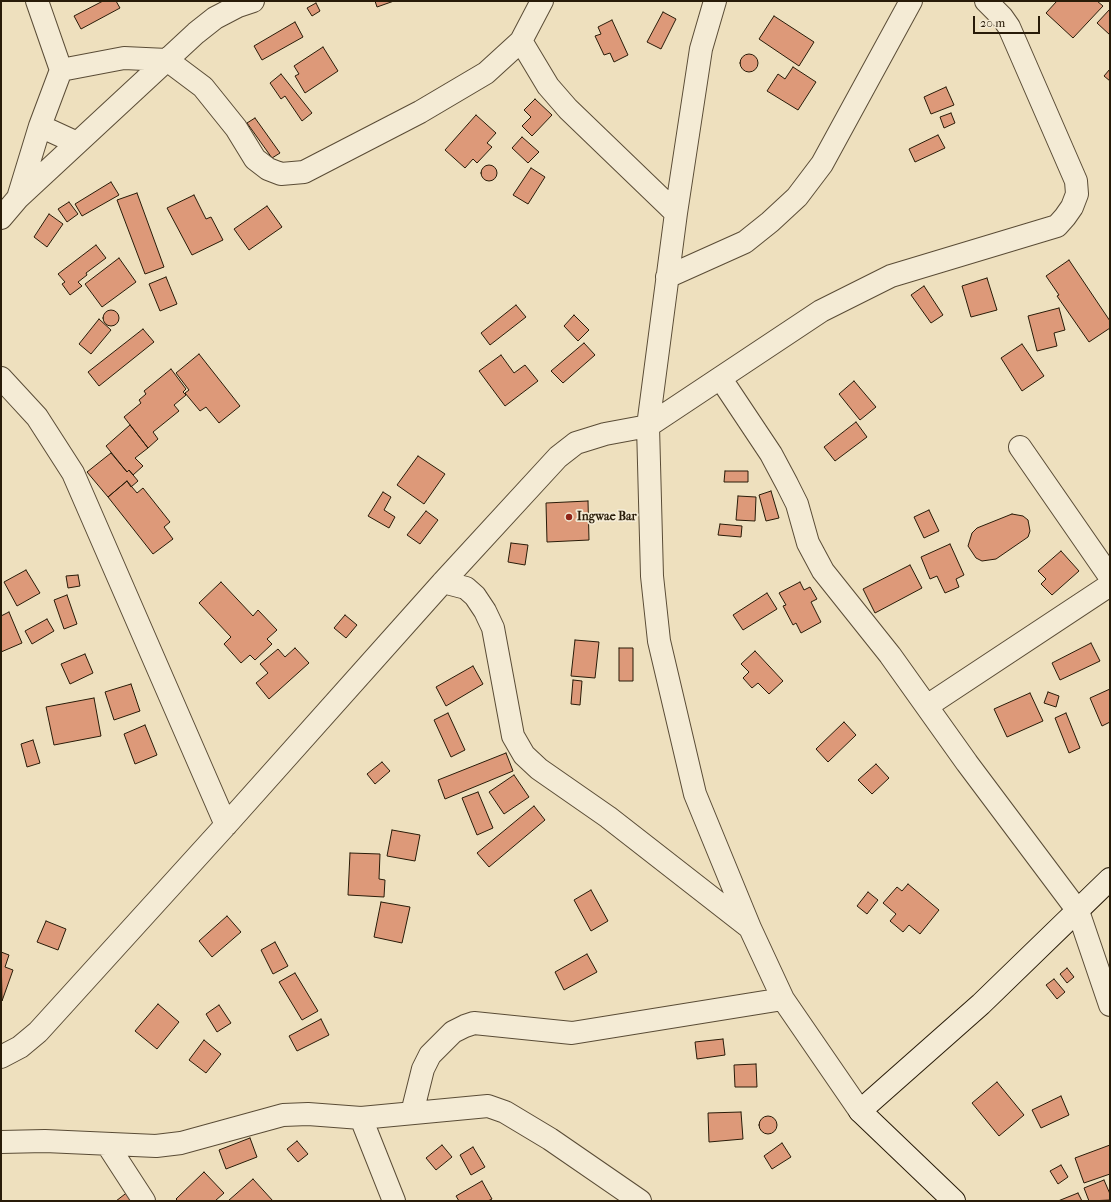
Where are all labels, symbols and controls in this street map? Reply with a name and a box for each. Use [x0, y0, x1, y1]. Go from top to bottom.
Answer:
scale bar [975, 8, 1042, 34]
text: 20 m [980, 16, 1005, 30]
place label: Ingwae Bar [577, 510, 637, 524]
marker: Ingwae Bar [564, 512, 574, 522]

